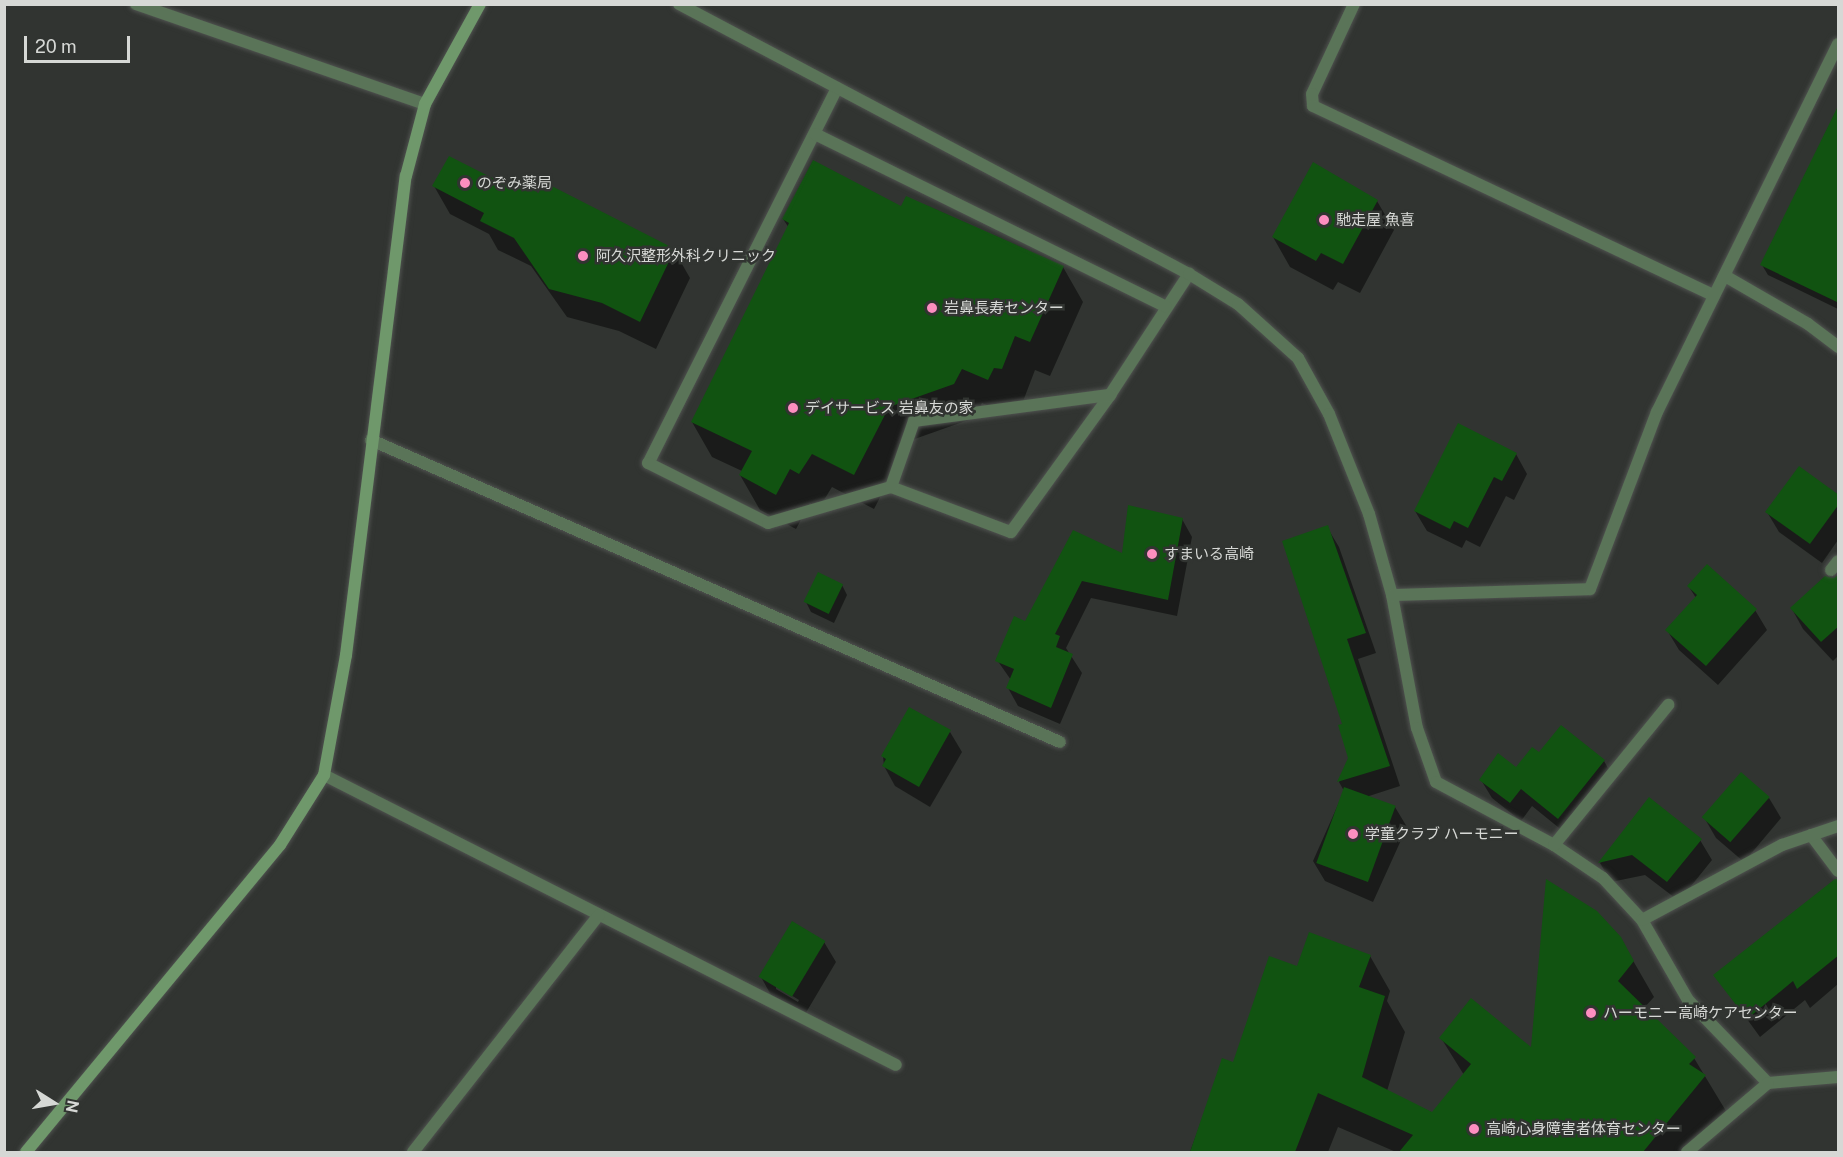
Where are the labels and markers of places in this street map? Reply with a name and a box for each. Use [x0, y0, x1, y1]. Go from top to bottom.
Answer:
place label: のぞみ薬局 [477, 174, 552, 192]
marker: のぞみ薬局 [458, 176, 472, 190]
place label: 馳走屋 魚喜 [1336, 211, 1415, 229]
marker: 馳走屋 魚喜 [1317, 213, 1331, 227]
marker: 阿久沢整形外科クリニック [574, 247, 592, 265]
place label: 阿久沢整形外科クリニック [596, 247, 776, 265]
place label: 岩鼻長寿センター [944, 299, 1064, 317]
marker: 岩鼻長寿センター [925, 301, 939, 315]
place label: デイサービス 岩鼻友の家 [805, 399, 974, 417]
marker: デイサービス 岩鼻友の家 [786, 401, 800, 415]
place label: すまいる高崎 [1164, 545, 1254, 563]
marker: すまいる高崎 [1145, 547, 1159, 561]
place label: 学童クラブ ハーモニー [1365, 825, 1519, 843]
marker: 学童クラブ ハーモニー [1346, 827, 1360, 841]
place label: ハーモニー高崎ケアセンター [1603, 1004, 1798, 1022]
marker: ハーモニー高崎ケアセンター [1584, 1006, 1598, 1020]
place label: 高崎心身障害者体育センター [1486, 1120, 1681, 1138]
marker: 高崎心身障害者体育センター [1467, 1122, 1481, 1136]

